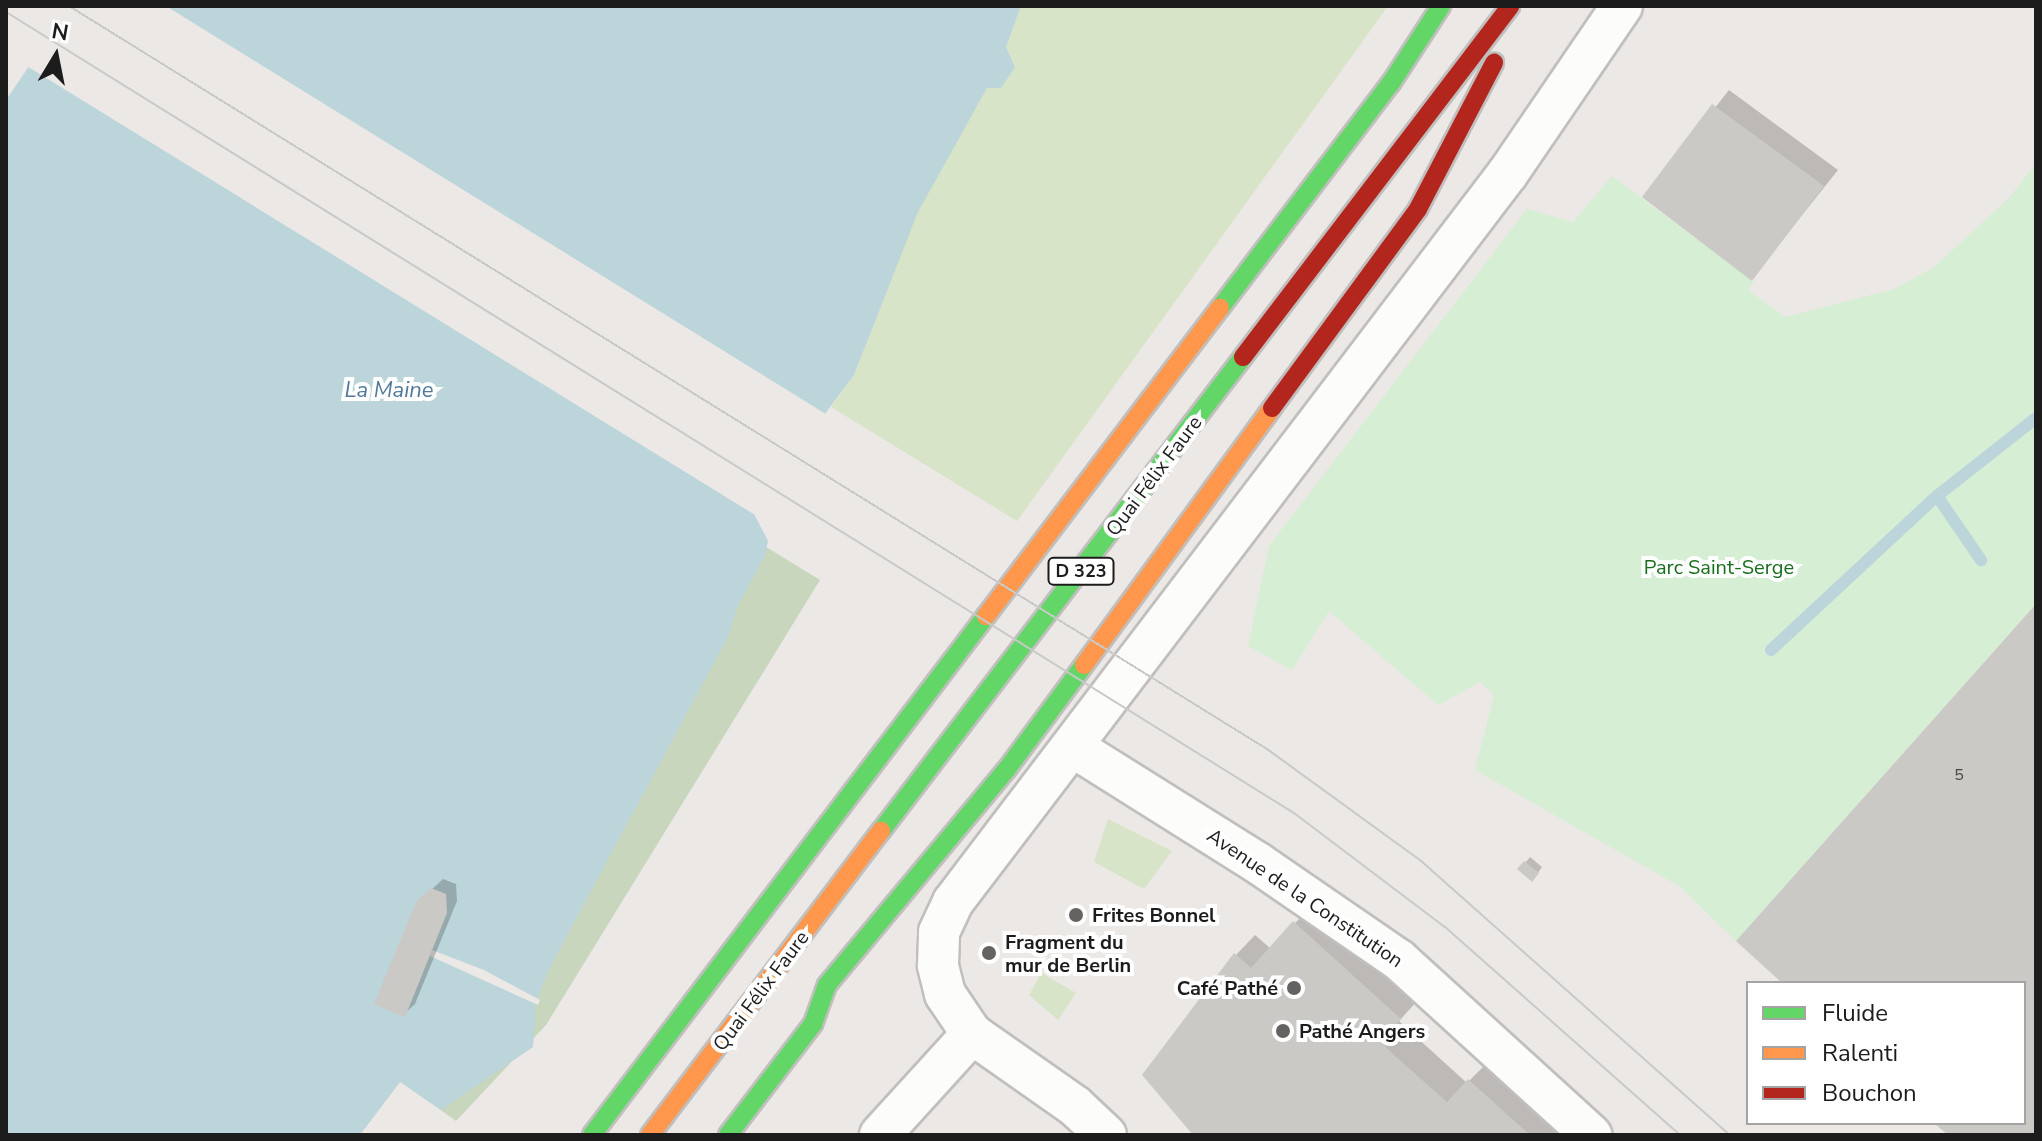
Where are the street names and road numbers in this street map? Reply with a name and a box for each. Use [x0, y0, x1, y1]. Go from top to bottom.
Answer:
street label: Quai Félix Faure [1101, 411, 1207, 541]
road number: D 323 [1047, 557, 1115, 585]
street label: Avenue de la Constitution [1203, 823, 1407, 973]
street label: Quai Félix Faure [708, 926, 814, 1056]

